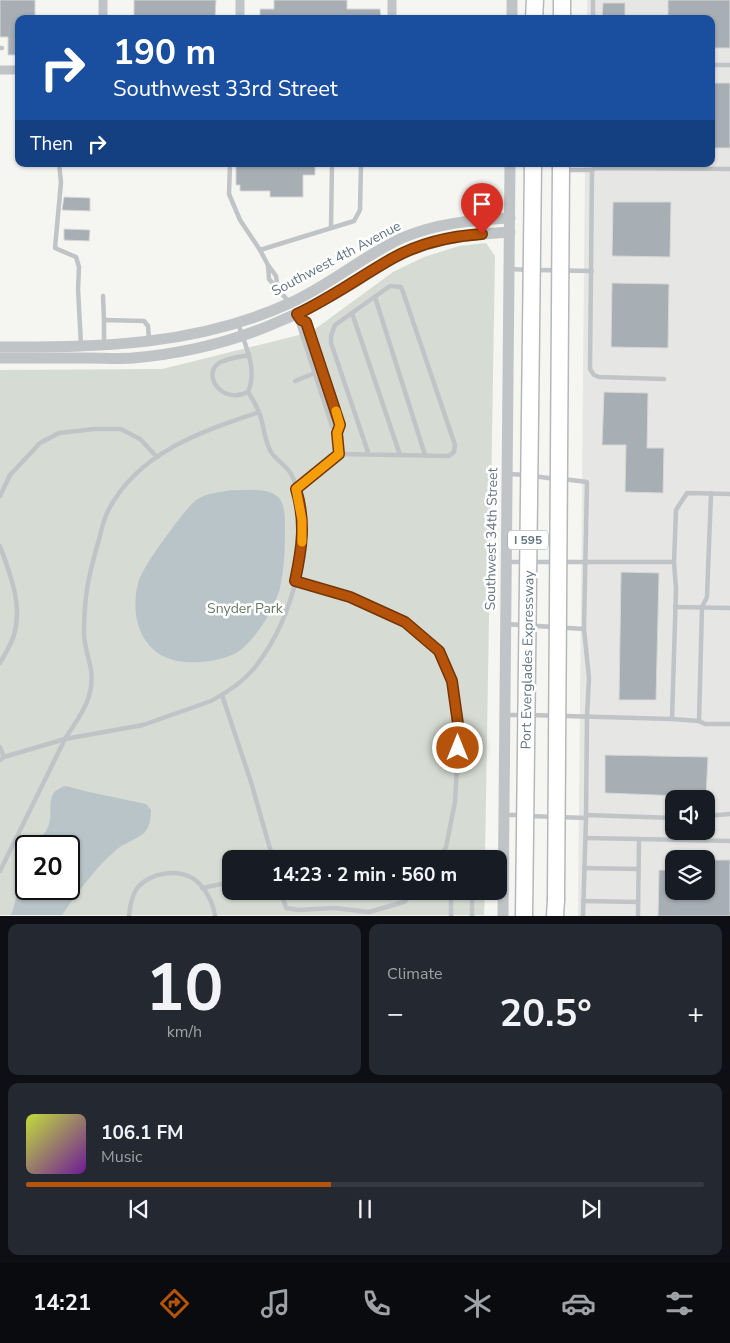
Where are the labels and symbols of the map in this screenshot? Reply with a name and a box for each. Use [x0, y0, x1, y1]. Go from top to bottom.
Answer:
pin [461, 183, 503, 234]
street label: Southwest 4th Avenue [268, 216, 404, 301]
street label: Southwest 34th Street [481, 467, 502, 611]
road number: I 595 [508, 530, 548, 550]
street label: Port Everglades Expressway [516, 570, 539, 750]
park label: Snyder Park [207, 599, 284, 618]
position arrow [431, 721, 483, 773]
speed limit sign: 20 [15, 835, 80, 900]

